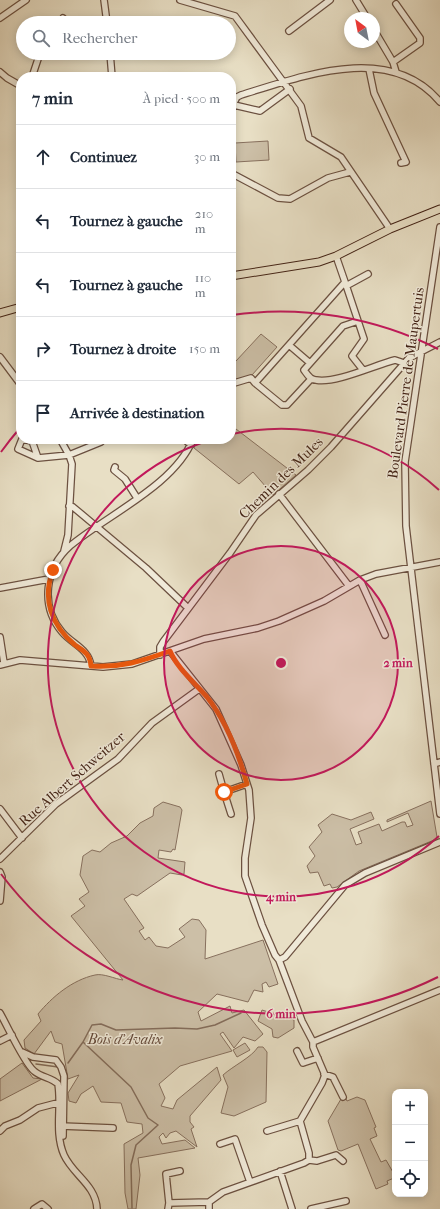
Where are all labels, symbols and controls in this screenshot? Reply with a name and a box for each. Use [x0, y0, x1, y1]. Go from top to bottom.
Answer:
north arrow [344, 12, 380, 48]
search box [16, 16, 236, 60]
icon: search [30, 27, 52, 49]
text: Rechercher [62, 29, 137, 47]
text: 7 min [32, 88, 73, 108]
text: À pied · 500 m [143, 91, 220, 106]
icon: ahead [32, 146, 54, 168]
text: Continuez [70, 148, 137, 166]
text: 30 m [194, 149, 220, 164]
text: 210 m [195, 206, 213, 236]
icon: left [32, 210, 54, 232]
text: Tournez à gauche [70, 212, 183, 230]
text: 110 m [195, 270, 211, 300]
icon: left [32, 274, 54, 296]
text: Tournez à gauche [70, 276, 183, 294]
street label: Boulevard Pierre de Maupertuis [384, 286, 428, 480]
icon: right [32, 338, 54, 360]
text: Tournez à droite [70, 340, 176, 358]
text: 150 m [189, 341, 220, 356]
icon: arrive [32, 402, 54, 424]
text: Arrivée à destination [70, 404, 205, 422]
street label: Chemin des Mules [235, 434, 327, 522]
route end [44, 561, 62, 579]
centre of rings [274, 656, 288, 670]
text: 2 min [383, 656, 414, 670]
street label: Rue Albert Schweitzer [15, 728, 129, 830]
route start [215, 783, 233, 801]
text: 4 min [265, 890, 297, 905]
text: 6 min [266, 1007, 297, 1021]
park label: Bois d'Avalix [87, 1031, 163, 1048]
map controls [392, 1089, 428, 1197]
button: + [392, 1089, 428, 1125]
button: − [392, 1125, 428, 1161]
button: locate [392, 1161, 428, 1197]

